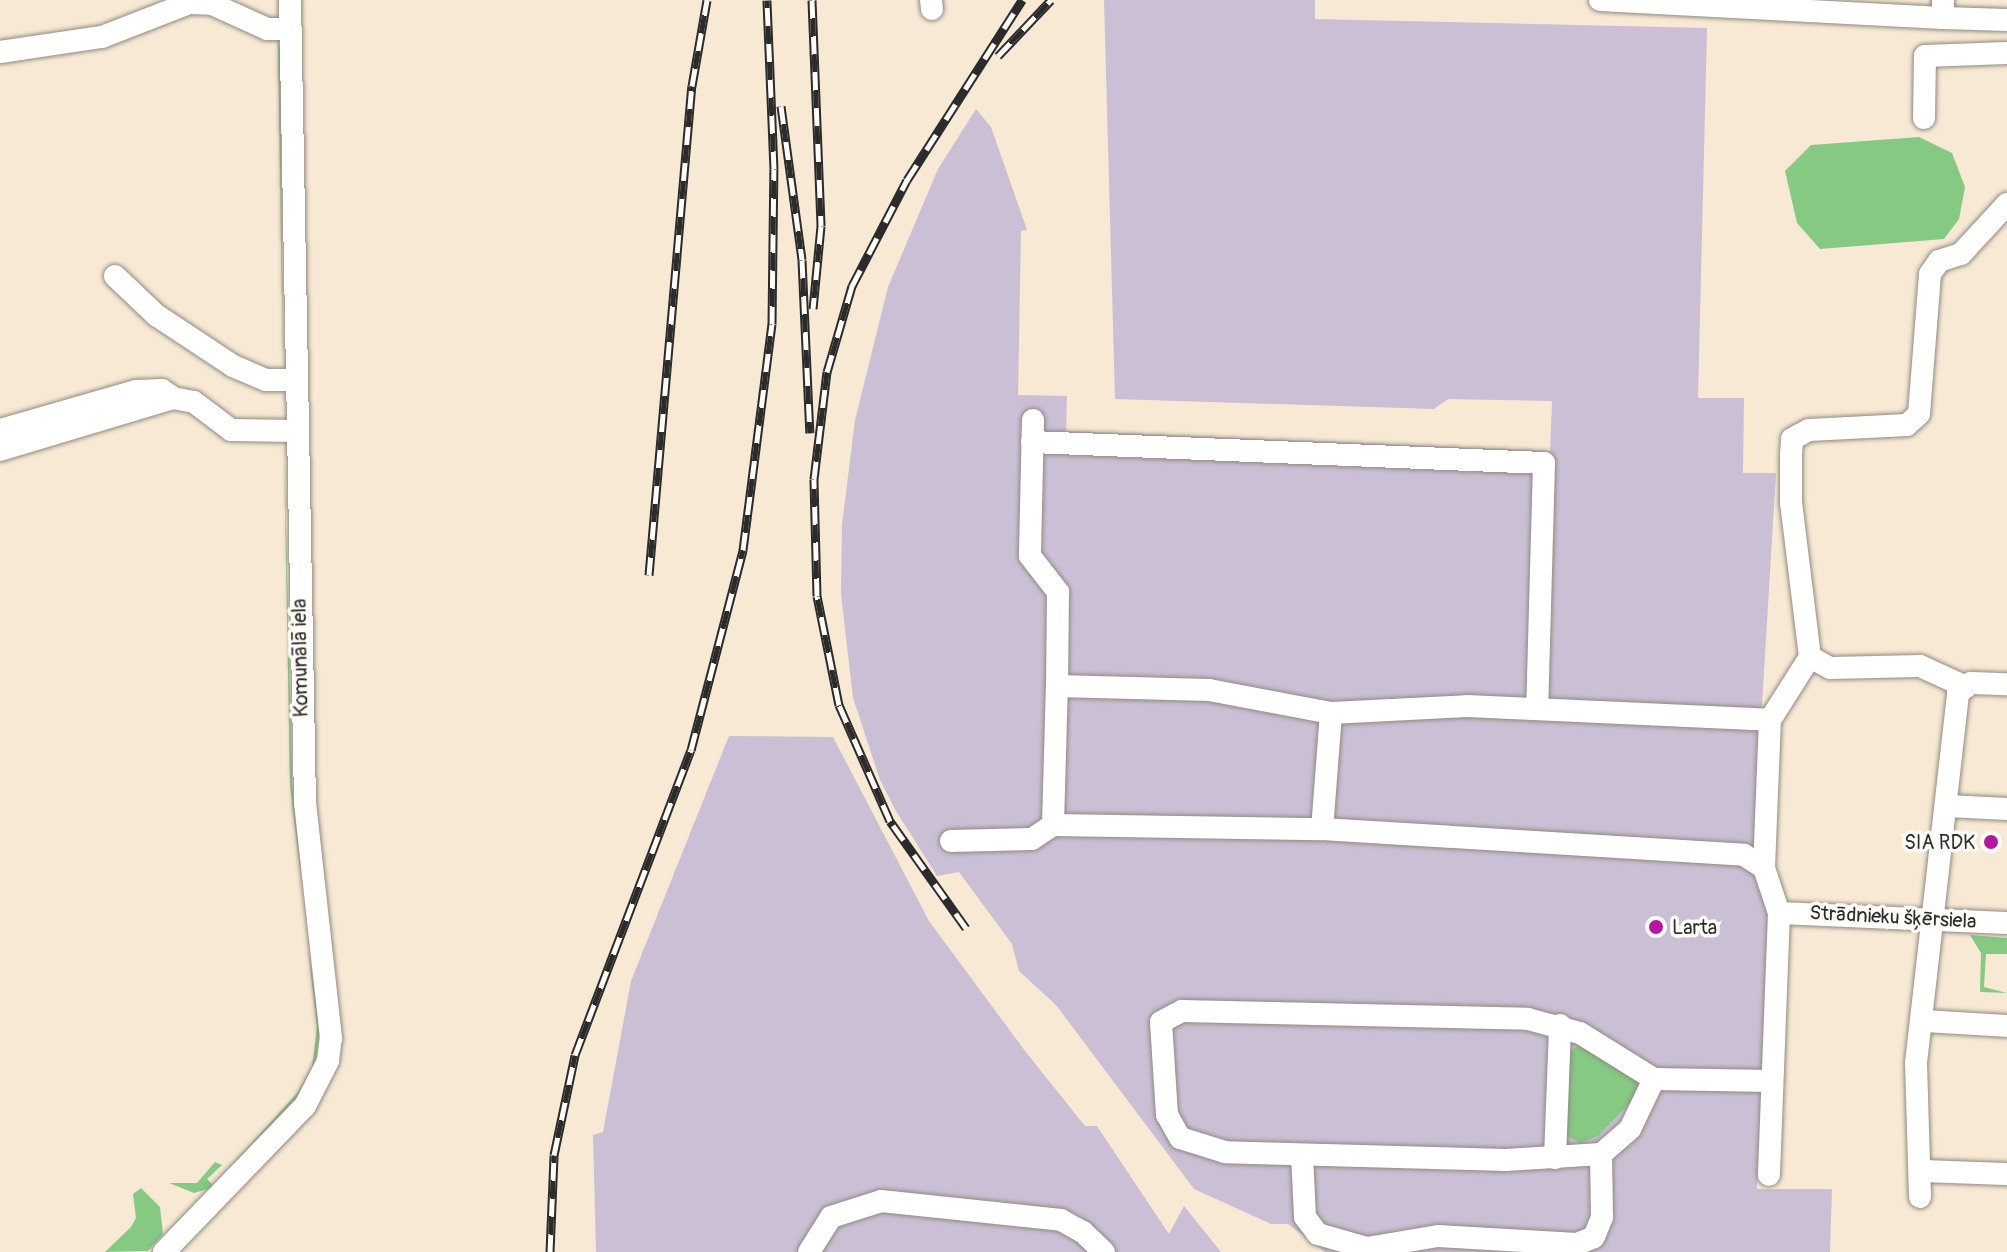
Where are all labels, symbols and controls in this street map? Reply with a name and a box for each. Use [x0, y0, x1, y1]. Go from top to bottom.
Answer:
street label: Komunālā iela [287, 598, 313, 718]
place label: SIA RDK [1904, 830, 1975, 854]
marker: SIA RDK [1982, 833, 2000, 851]
street label: Strādnieku šķērsiela [1809, 901, 1977, 933]
place label: Larta [1672, 915, 1717, 939]
marker: Larta [1647, 918, 1665, 936]

